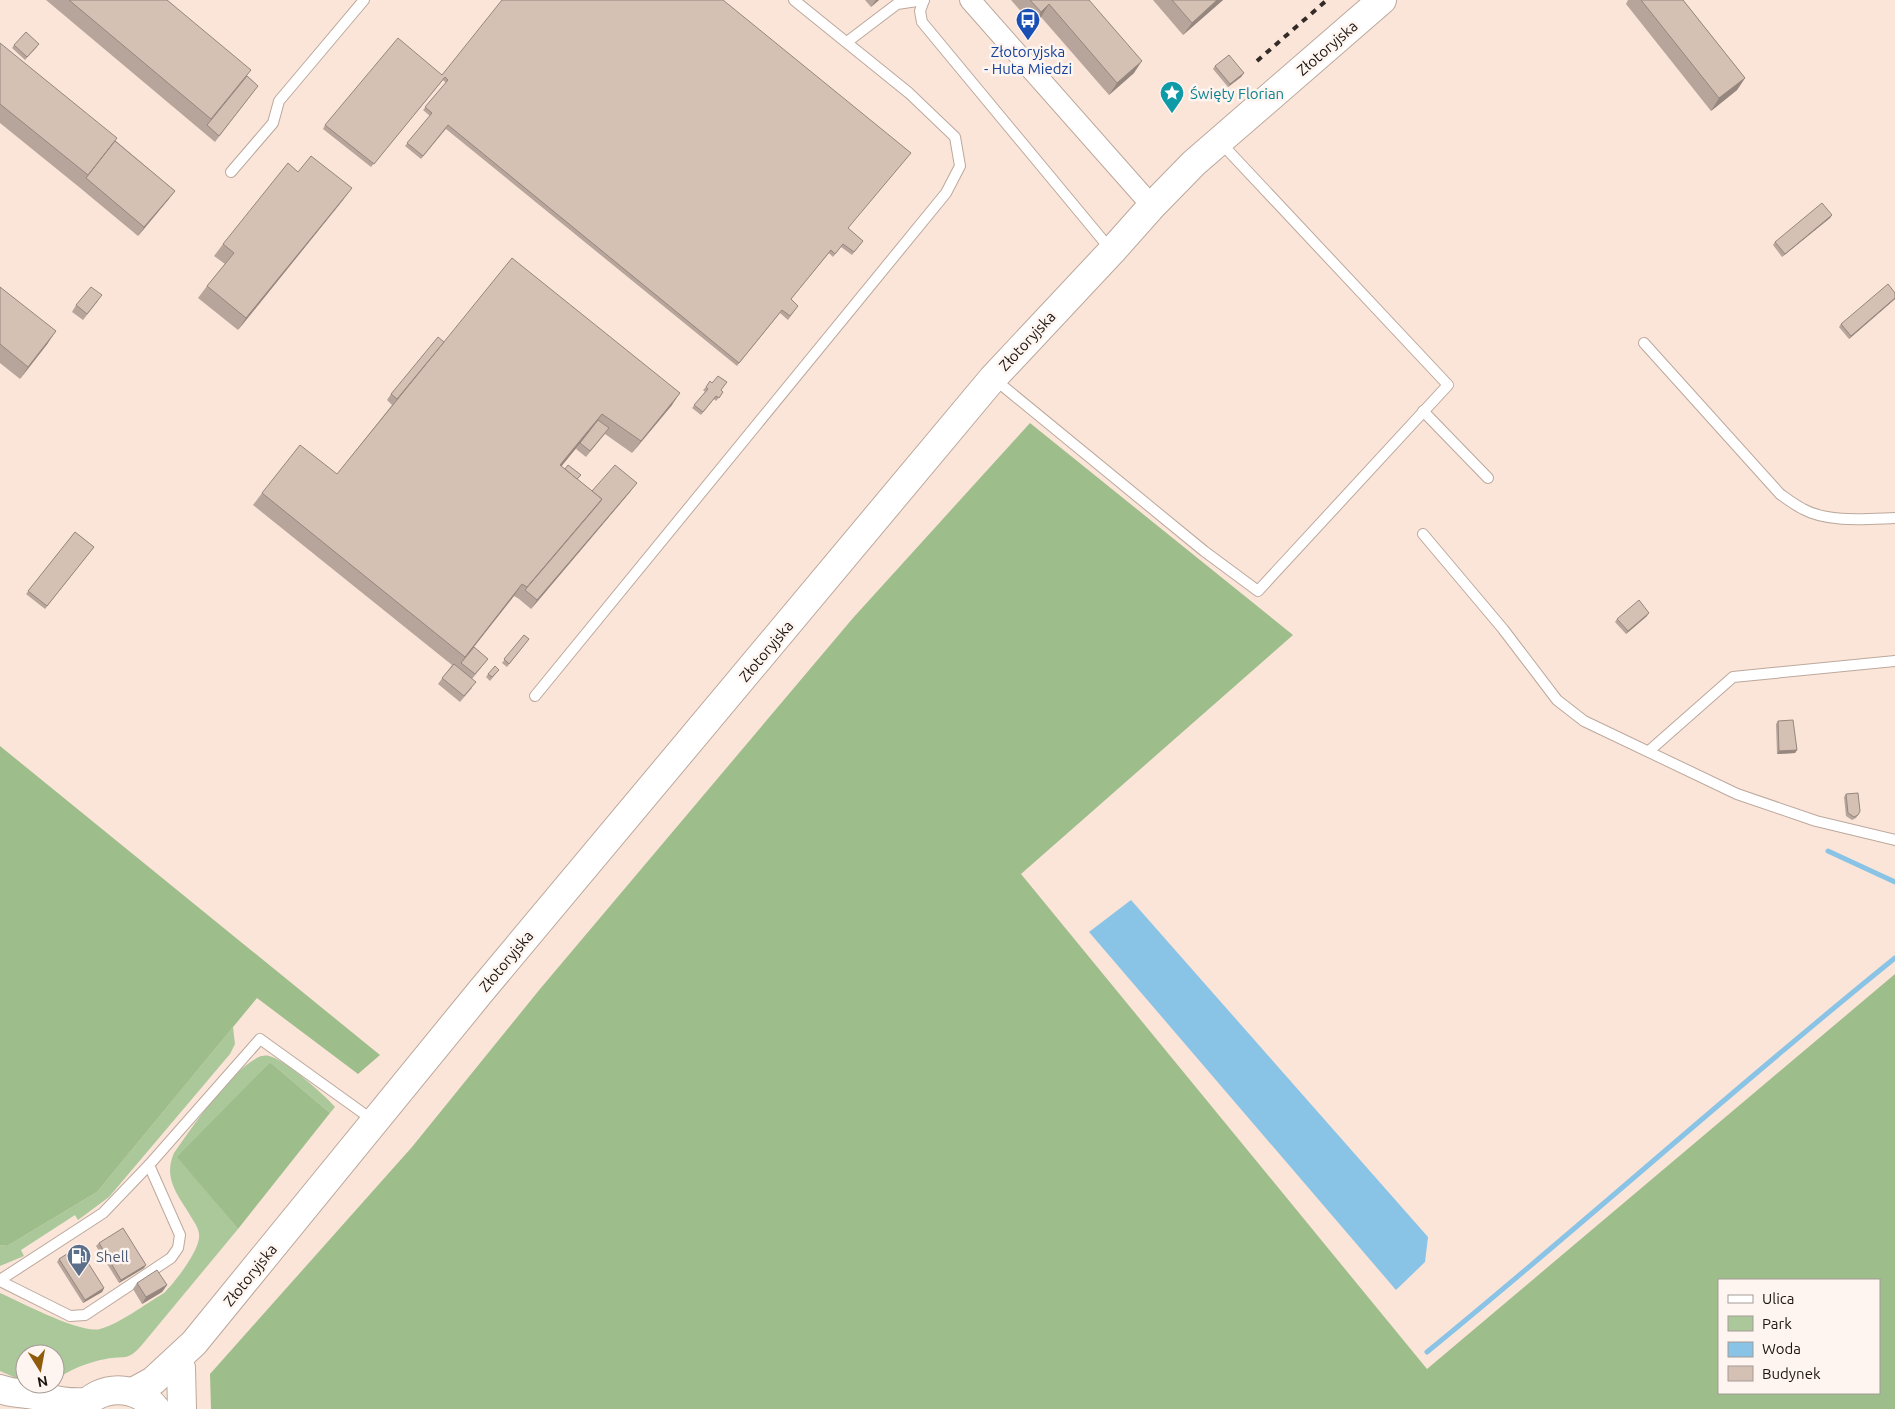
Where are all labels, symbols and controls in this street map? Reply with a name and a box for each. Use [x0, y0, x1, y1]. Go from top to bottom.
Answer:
bus stop icon: Złotoryjska - Huta Miedzi [1015, 7, 1041, 41]
street label: Złotoryjska [1293, 17, 1361, 79]
place label: Złotoryjska - Huta Miedzi [984, 43, 1072, 77]
place icon: Święty Florian [1159, 80, 1185, 114]
place label: Święty Florian [1190, 85, 1284, 102]
street label: Złotoryjska [995, 308, 1059, 374]
street label: Złotoryjska [736, 617, 796, 685]
street label: Złotoryjska [476, 927, 536, 995]
street label: Złotoryjska [220, 1241, 280, 1309]
fuel station icon: Shell [66, 1243, 92, 1277]
place label: Shell [96, 1248, 129, 1265]
legend [1718, 1279, 1880, 1394]
text: Ulica [1762, 1290, 1794, 1307]
text: Park [1762, 1315, 1792, 1332]
text: Woda [1762, 1340, 1801, 1357]
north arrow [15, 1344, 65, 1394]
text: Budynek [1762, 1365, 1821, 1382]
text: N [36, 1373, 49, 1391]

